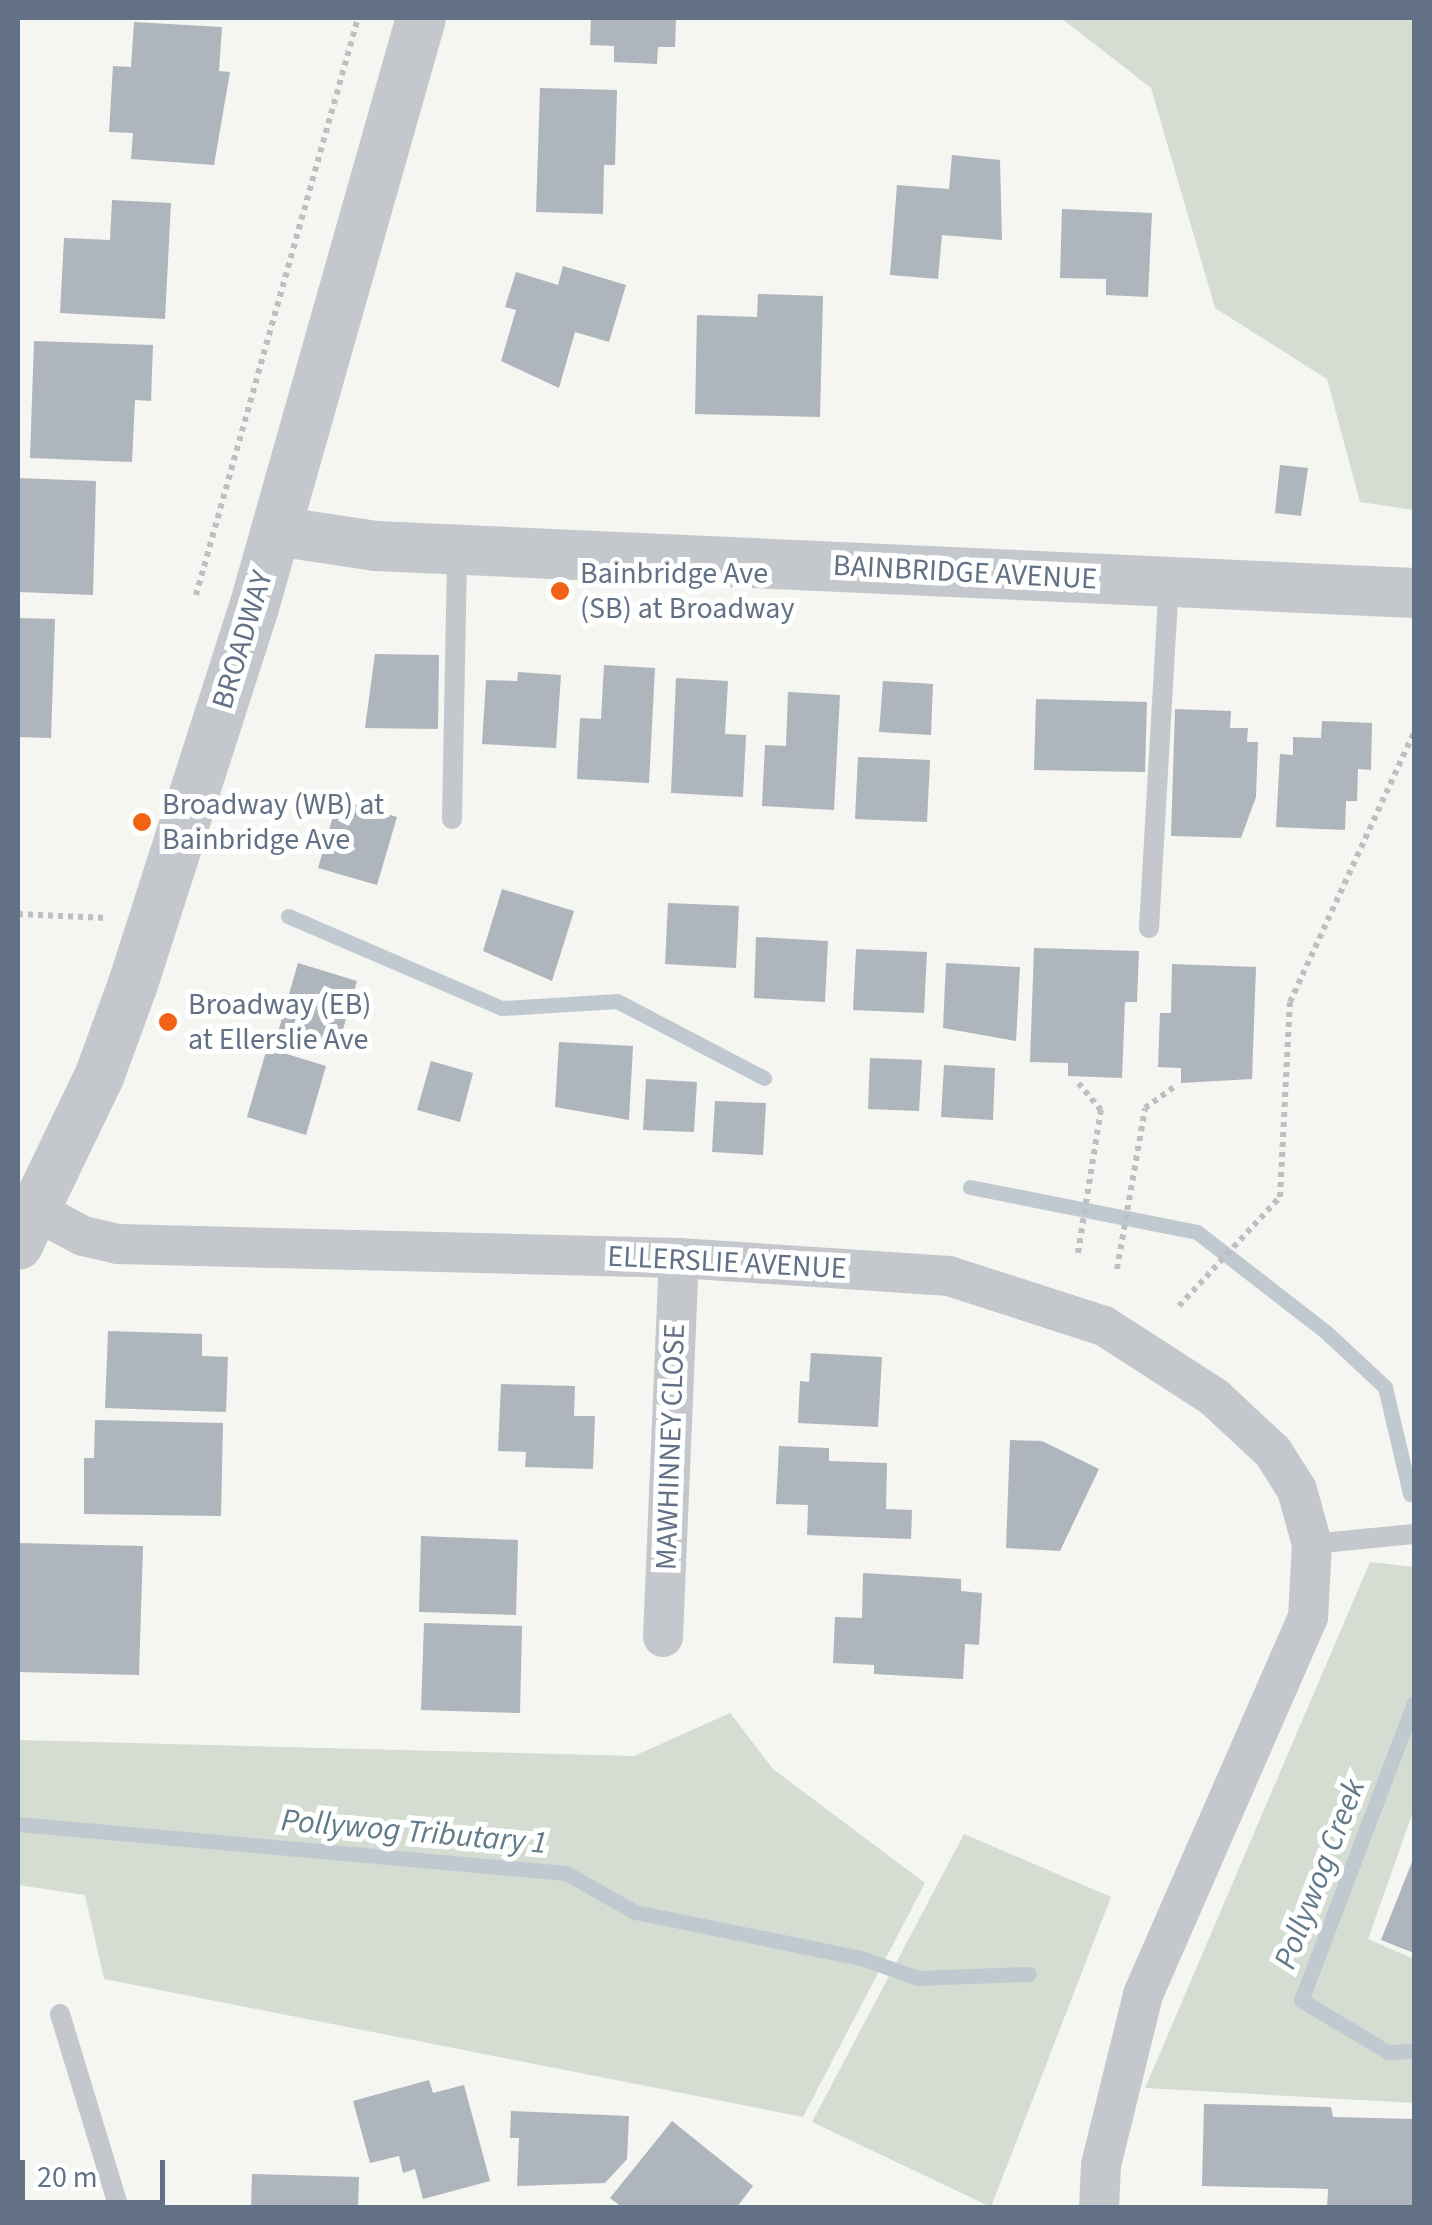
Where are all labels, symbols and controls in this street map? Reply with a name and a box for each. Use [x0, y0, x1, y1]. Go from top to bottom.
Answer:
street label: BAINBRIDGE AVENUE [832, 548, 1098, 598]
place label: Bainbridge Ave (SB) at Broadway [580, 556, 794, 626]
street label: BROADWAY [205, 567, 281, 713]
marker: Bainbridge Ave (SB) at Broadway [549, 580, 571, 602]
place label: Broadway (WB) at Bainbridge Ave [162, 787, 384, 858]
marker: Broadway (WB) at Bainbridge Ave [131, 811, 153, 833]
place label: Broadway (EB) at Ellerslie Ave [188, 987, 371, 1058]
marker: Broadway (EB) at Ellerslie Ave [157, 1011, 179, 1033]
street label: ELLERSLIE AVENUE [607, 1239, 847, 1287]
street label: MAWHINNEY CLOSE [649, 1323, 693, 1571]
water label: Pollywog Creek [1266, 1774, 1374, 1974]
water label: Pollywog Tributary 1 [280, 1801, 548, 1863]
scale bar [25, 2140, 170, 2202]
text: 20 m [37, 2156, 98, 2199]

